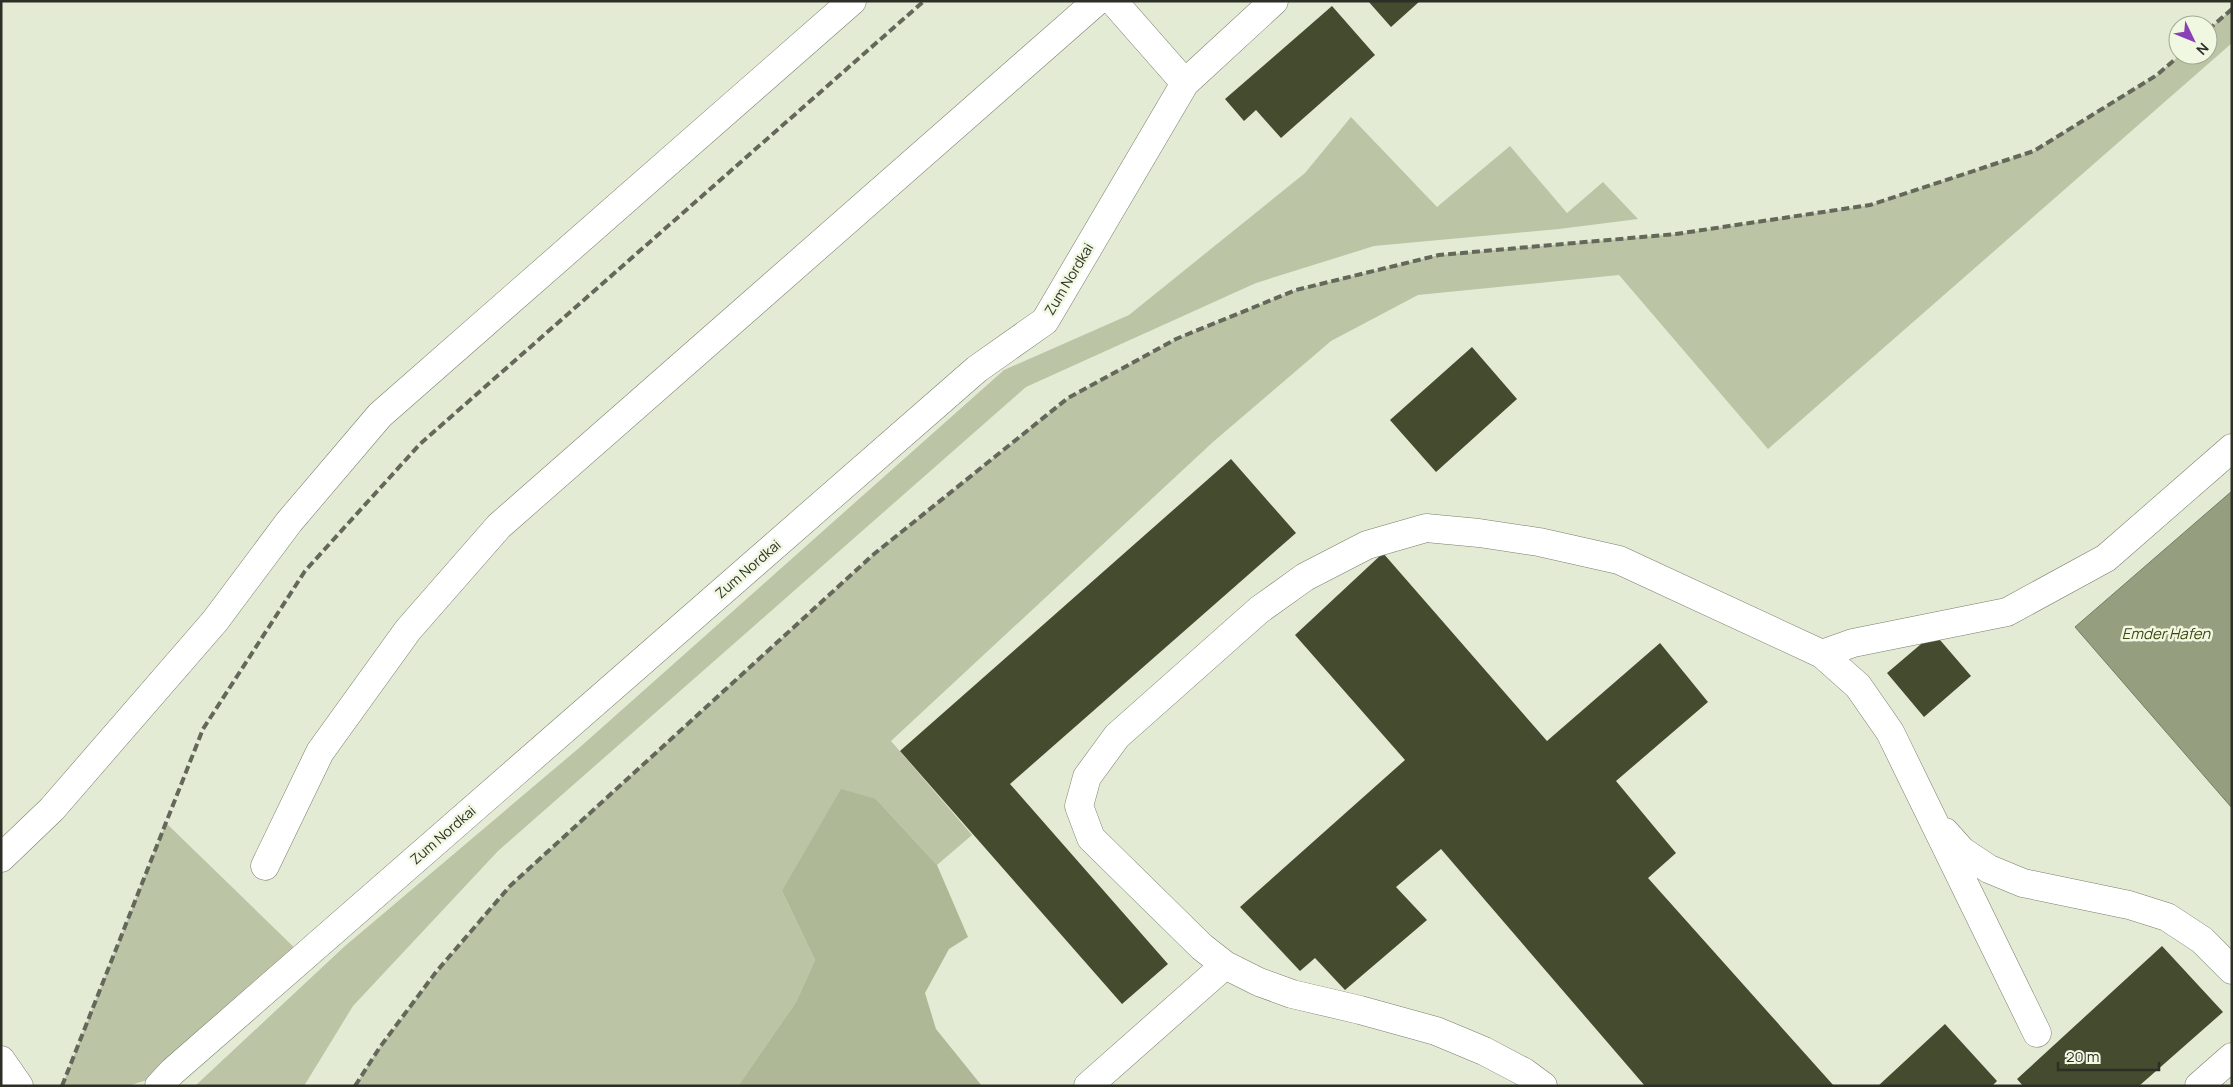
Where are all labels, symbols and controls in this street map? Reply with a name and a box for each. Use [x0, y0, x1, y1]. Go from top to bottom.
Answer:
north arrow [2168, 15, 2218, 65]
text: N [2192, 39, 2213, 59]
street label: Zum Nordkai [1040, 239, 1097, 318]
street label: Zum Nordkai [711, 535, 784, 602]
water label: Emder Hafen [2122, 623, 2211, 644]
street label: Zum Nordkai [406, 801, 479, 868]
scale bar [2058, 1040, 2159, 1072]
text: 20 m [2066, 1046, 2099, 1067]

